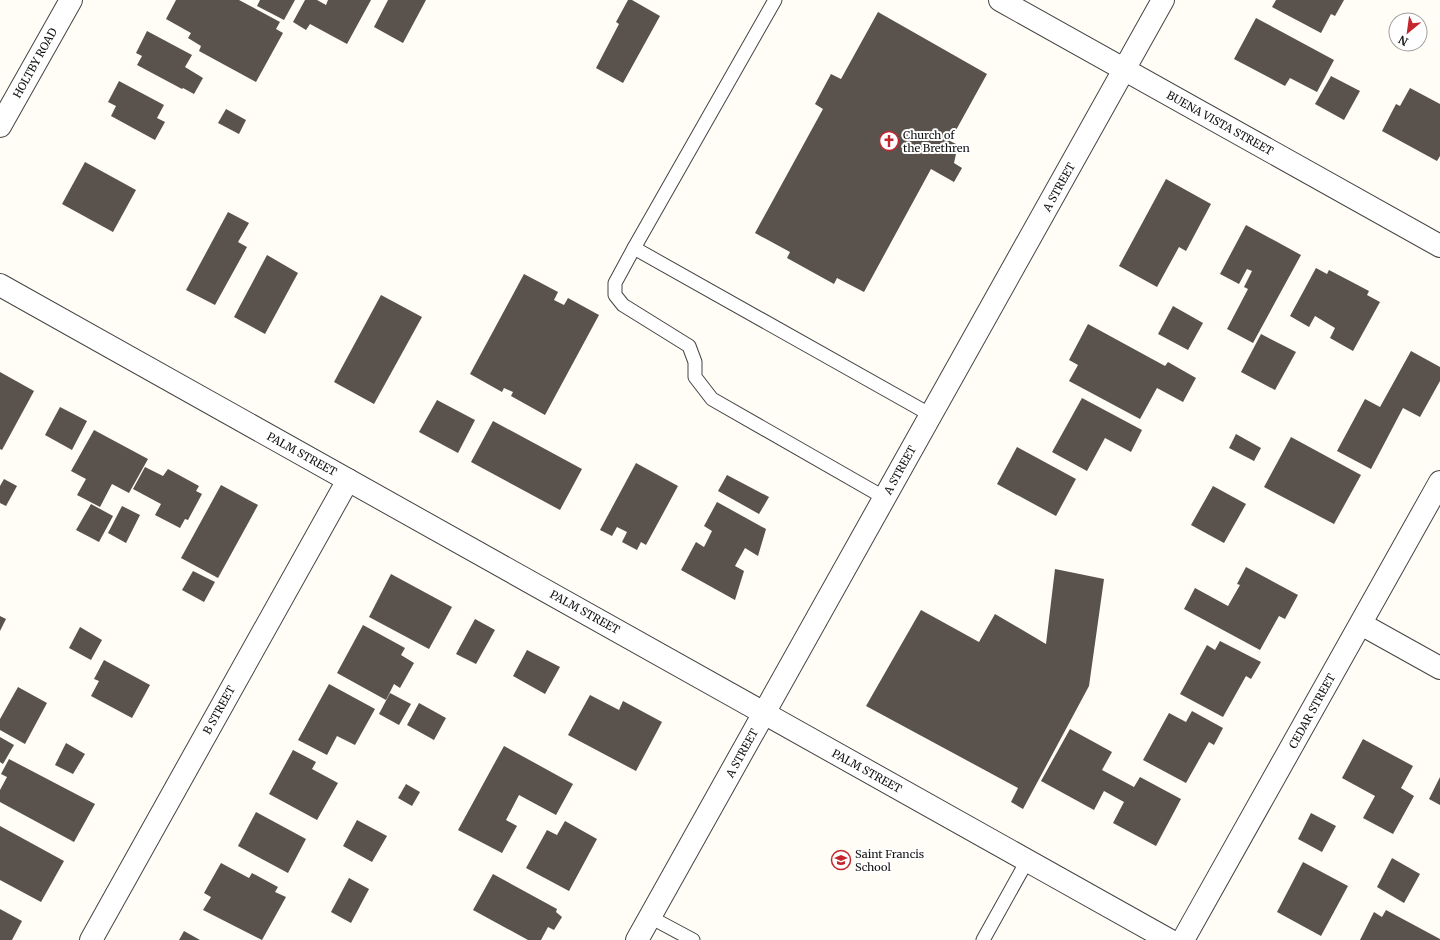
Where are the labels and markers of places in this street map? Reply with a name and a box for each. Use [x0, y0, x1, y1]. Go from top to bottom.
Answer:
place label: Church of the Brethren [903, 128, 970, 155]
church icon: Church of the Brethren [878, 130, 900, 152]
place label: Saint Francis School [855, 847, 924, 874]
school or university icon: Saint Francis School [830, 849, 852, 871]

